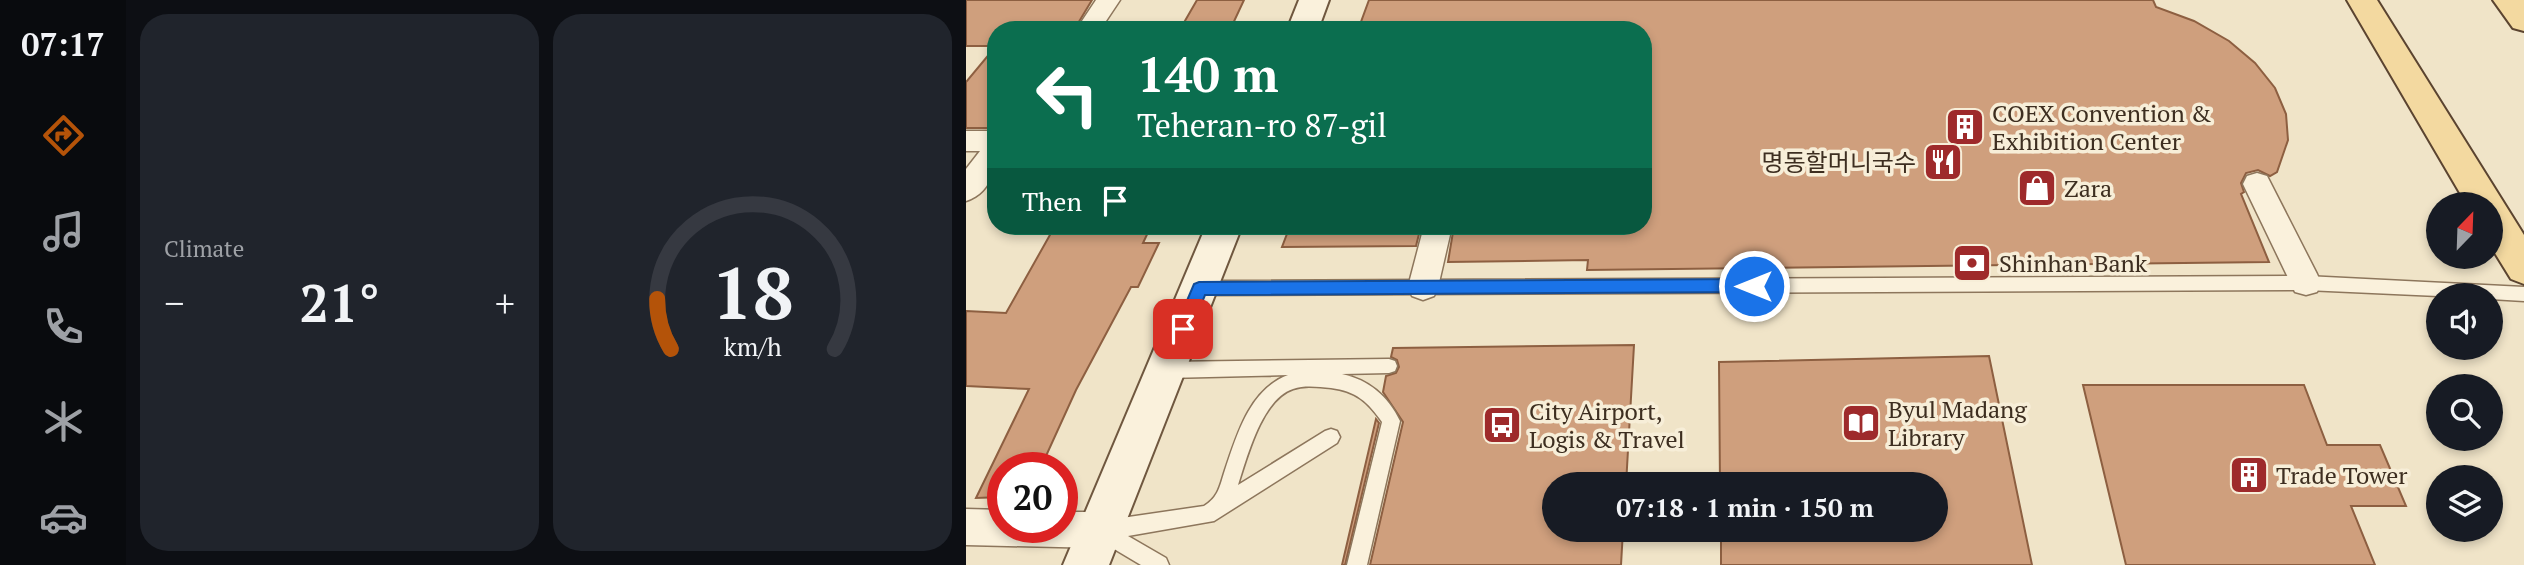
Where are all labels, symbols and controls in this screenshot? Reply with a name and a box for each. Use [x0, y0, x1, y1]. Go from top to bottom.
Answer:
text: 07:17 [21, 23, 105, 65]
text: 140 m [1137, 41, 1279, 106]
icon: left [1022, 49, 1113, 140]
place label: COEX Convention & Exhibition Center [1992, 97, 2211, 157]
text: Teheran-ro 87-gil [1137, 104, 1387, 146]
building icon: COEX Convention & Exhibition Center [1944, 106, 1986, 148]
icon: directions [39, 111, 88, 160]
restaurant icon: 명동할머니국수 [1922, 141, 1964, 183]
place label: 명동할머니국수 [1761, 146, 1916, 178]
shop icon: Zara [2016, 167, 2058, 209]
place label: Zara [2064, 172, 2112, 204]
icon: arrive [1096, 182, 1134, 220]
text: Then [1022, 184, 1082, 218]
north arrow [2426, 192, 2502, 270]
map controls [2426, 192, 2503, 542]
icon: music [39, 207, 88, 256]
text: Climate [164, 233, 244, 264]
bank icon: Shinhan Bank [1951, 242, 1993, 284]
text: 18 [711, 243, 794, 340]
place label: Shinhan Bank [1999, 247, 2148, 279]
position arrow [1717, 249, 1791, 323]
text: 21° [299, 268, 380, 337]
text: − [164, 278, 184, 328]
text: + [495, 278, 515, 328]
button: sound [2426, 283, 2503, 360]
pin [1153, 299, 1213, 359]
icon: phone [39, 302, 88, 351]
icon: arrive [1164, 310, 1202, 348]
text: km/h [724, 329, 782, 362]
button: search [2426, 374, 2503, 451]
place label: Byul Madang Library [1888, 393, 2027, 453]
place label: City Airport, Logis & Travel [1529, 395, 1685, 455]
icon: climate [39, 397, 88, 446]
library icon: Byul Madang Library [1840, 402, 1882, 444]
bus stop icon: City Airport, Logis & Travel [1481, 404, 1523, 446]
speed limit sign: 20 [987, 452, 1078, 543]
building icon: Trade Tower [2228, 454, 2270, 496]
place label: Trade Tower [2276, 459, 2408, 491]
button: layers [2426, 465, 2503, 542]
text: 07:18 · 1 min · 150 m [1616, 490, 1874, 524]
icon: car [39, 493, 88, 542]

